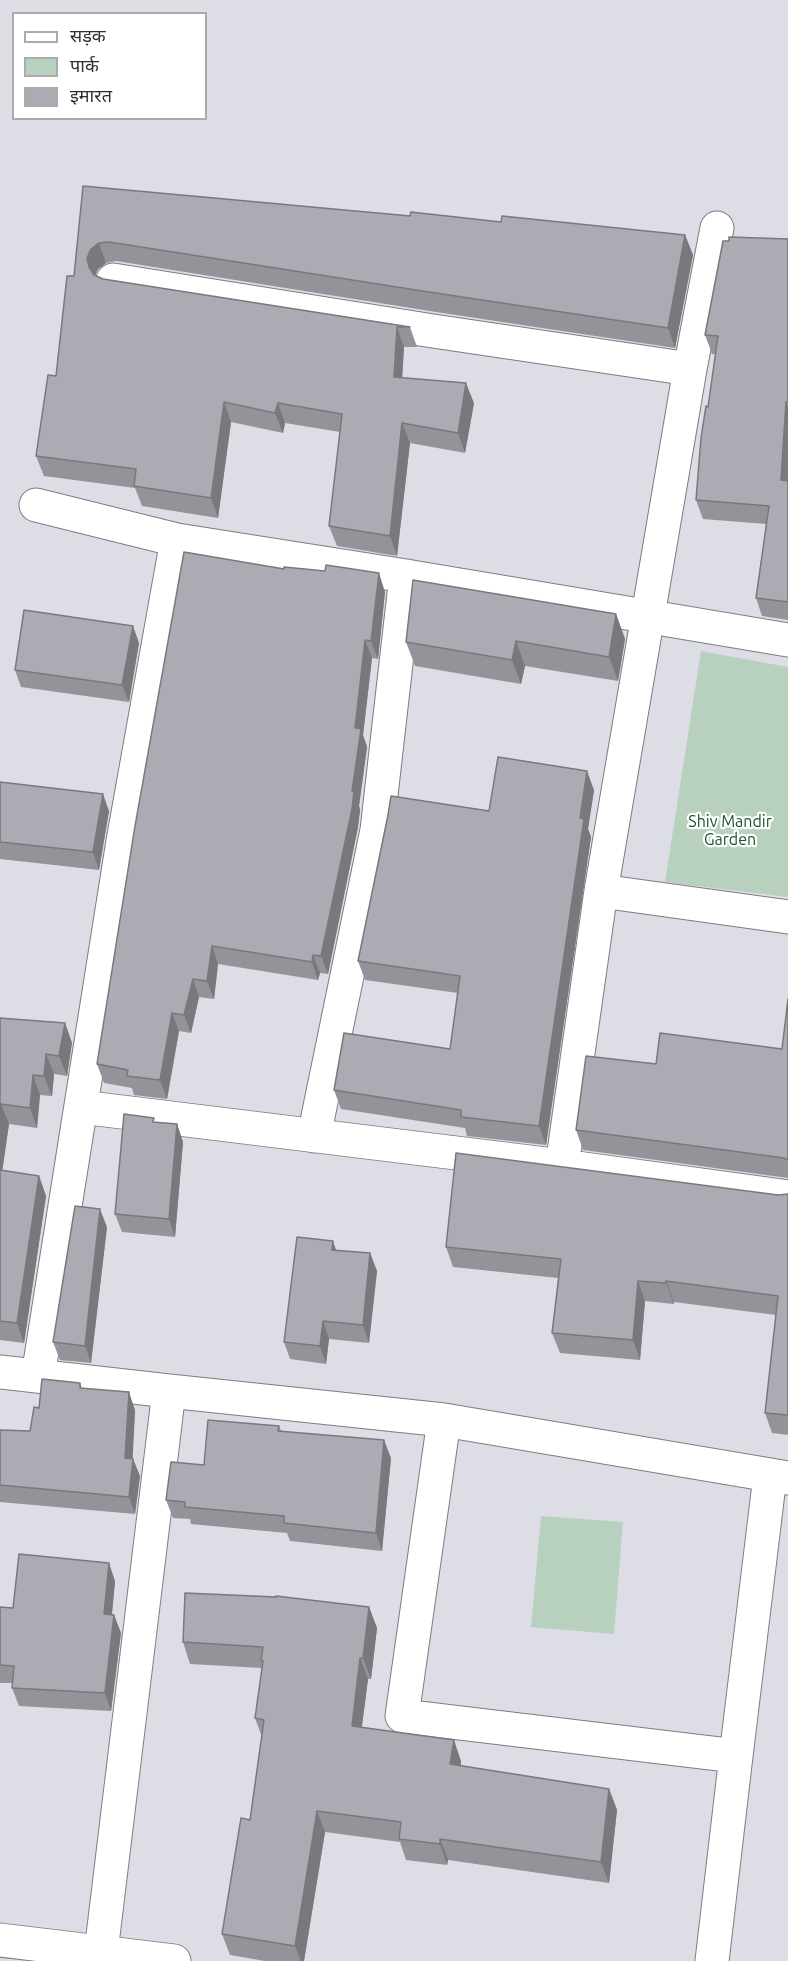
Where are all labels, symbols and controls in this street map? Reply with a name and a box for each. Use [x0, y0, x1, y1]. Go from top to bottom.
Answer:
legend [12, 12, 207, 120]
text: सड़क [70, 25, 106, 45]
text: पार्क [70, 55, 99, 75]
text: इमारत [70, 85, 112, 105]
park label: Shiv Mandir Garden [688, 812, 772, 850]

